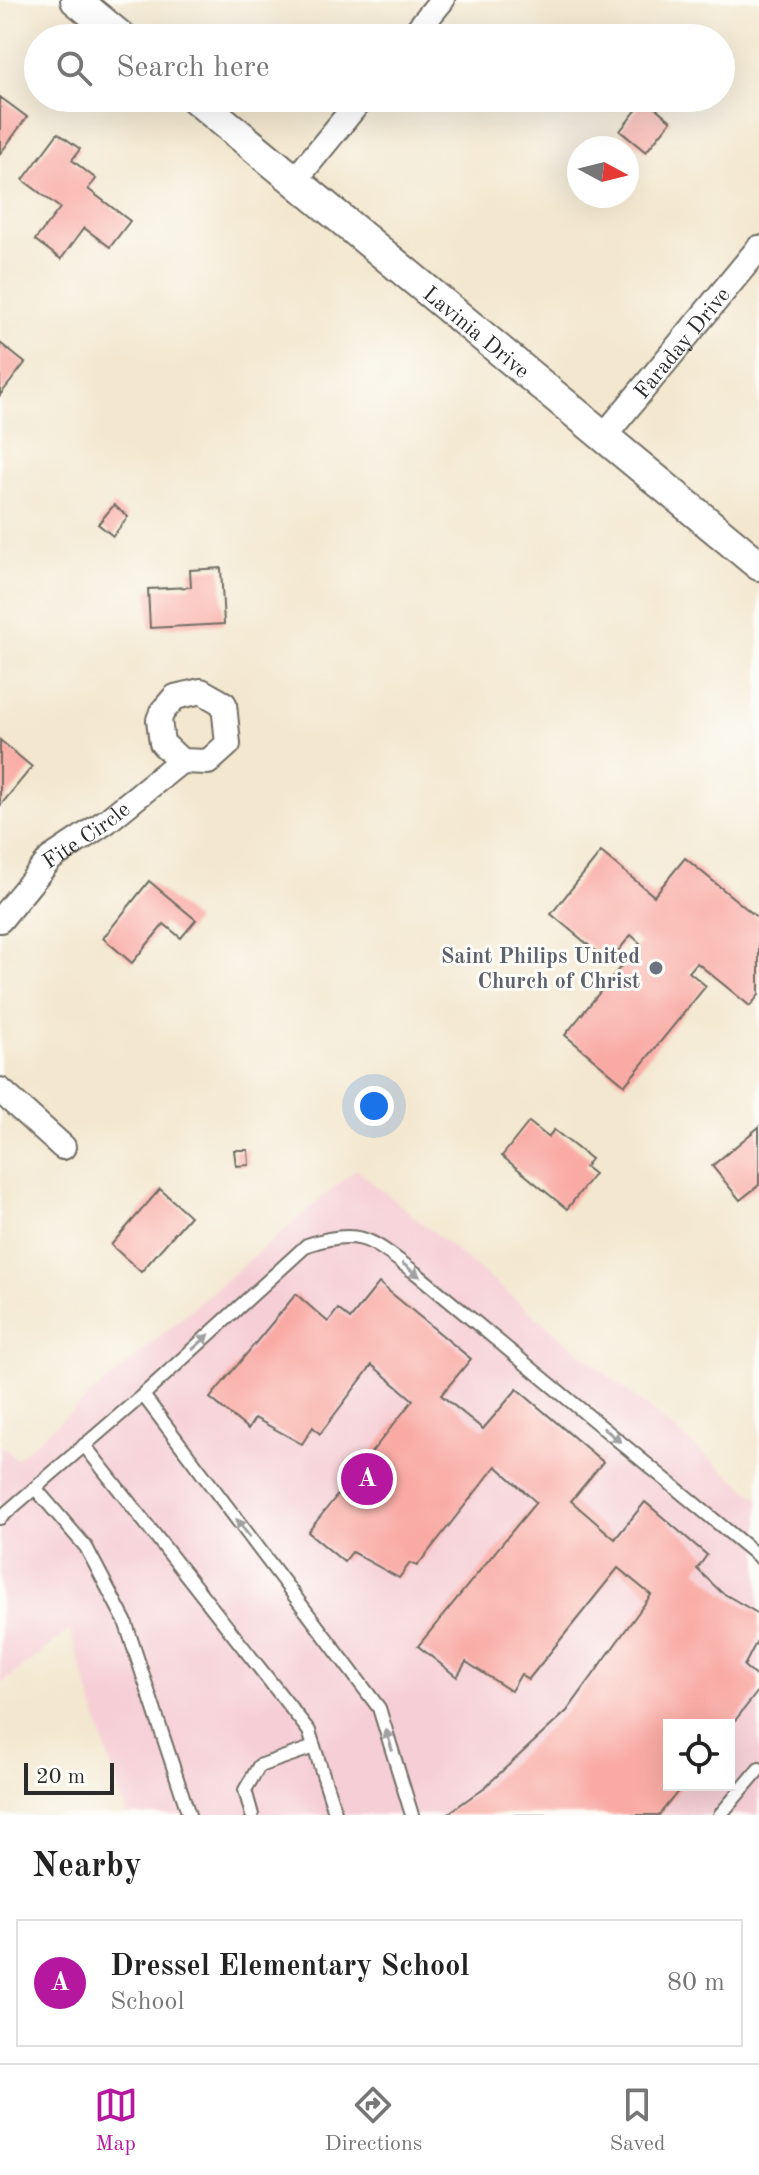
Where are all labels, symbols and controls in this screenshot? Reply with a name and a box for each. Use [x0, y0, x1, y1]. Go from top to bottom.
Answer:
search box [24, 24, 735, 112]
icon: search [52, 46, 96, 90]
text: Search here [116, 53, 270, 83]
north arrow [567, 136, 639, 208]
street label: Lavinia Drive [418, 283, 533, 383]
street label: Faraday Drive [631, 284, 735, 404]
street label: Fite Circle [39, 798, 134, 874]
place label: Saint Philips United Church of Christ [441, 946, 640, 993]
marker: Saint Philips United Church of Christ [647, 959, 665, 977]
your location [354, 1086, 394, 1126]
one-way arrow [401, 1262, 421, 1278]
one-way arrow [191, 1334, 210, 1352]
one-way arrow [602, 1426, 622, 1443]
pin: A [341, 1449, 393, 1509]
one-way arrow [235, 1518, 251, 1538]
map controls [663, 1719, 735, 1791]
button: locate [663, 1719, 735, 1791]
one-way arrow [382, 1728, 395, 1752]
scale bar [24, 1759, 114, 1795]
text: 20 m [36, 1766, 85, 1788]
text: Nearby [32, 1850, 142, 1884]
text: Dressel Elementary School [110, 1952, 470, 1982]
text: A [50, 1970, 70, 1996]
text: 80 m [667, 1970, 725, 1996]
text: School [110, 1989, 184, 2015]
tab: Map [94, 2083, 138, 2158]
tab: Directions [325, 2083, 422, 2158]
tab: Saved [609, 2083, 665, 2158]

